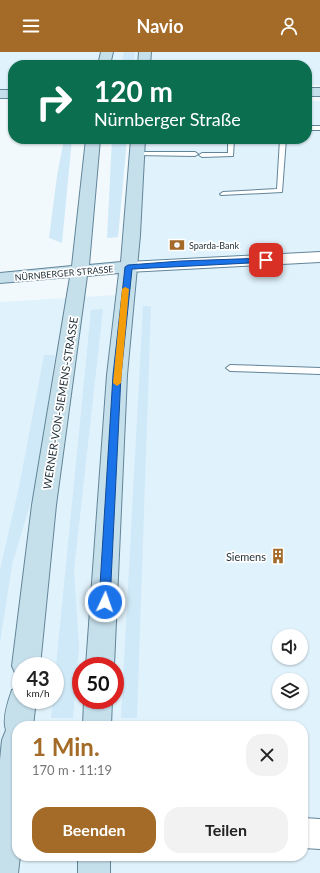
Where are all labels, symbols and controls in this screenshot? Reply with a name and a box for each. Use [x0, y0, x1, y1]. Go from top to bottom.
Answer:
icon: menu [20, 15, 42, 37]
text: Navio [137, 15, 183, 37]
icon: person [278, 15, 300, 37]
text: 120 m [94, 74, 173, 108]
icon: right [28, 76, 80, 128]
text: Nürnberger Straße [94, 108, 241, 130]
bank icon: Sparda-Bank [168, 236, 186, 254]
place label: Sparda-Bank [189, 240, 239, 251]
pin [249, 243, 283, 277]
icon: arrive [255, 249, 277, 271]
street label: NÜRNBERGER STRASSE [14, 263, 114, 283]
street label: WERNER-VON-SIEMENS-STRASSE [40, 316, 80, 490]
building icon: Siemens [269, 547, 287, 565]
place label: Siemens [226, 550, 266, 563]
position arrow [84, 581, 126, 623]
map controls [272, 629, 308, 709]
button: sound [272, 629, 308, 665]
speed limit sign: 50 [72, 657, 124, 709]
text: 43 [26, 666, 50, 690]
button: layers [272, 673, 308, 709]
text: km/h [26, 687, 50, 699]
text: 1 Min. [32, 732, 100, 761]
button: close [246, 734, 288, 776]
text: 170 m · 11:19 [32, 762, 112, 778]
button: Beenden [32, 807, 156, 853]
button: Teilen [164, 807, 288, 853]

